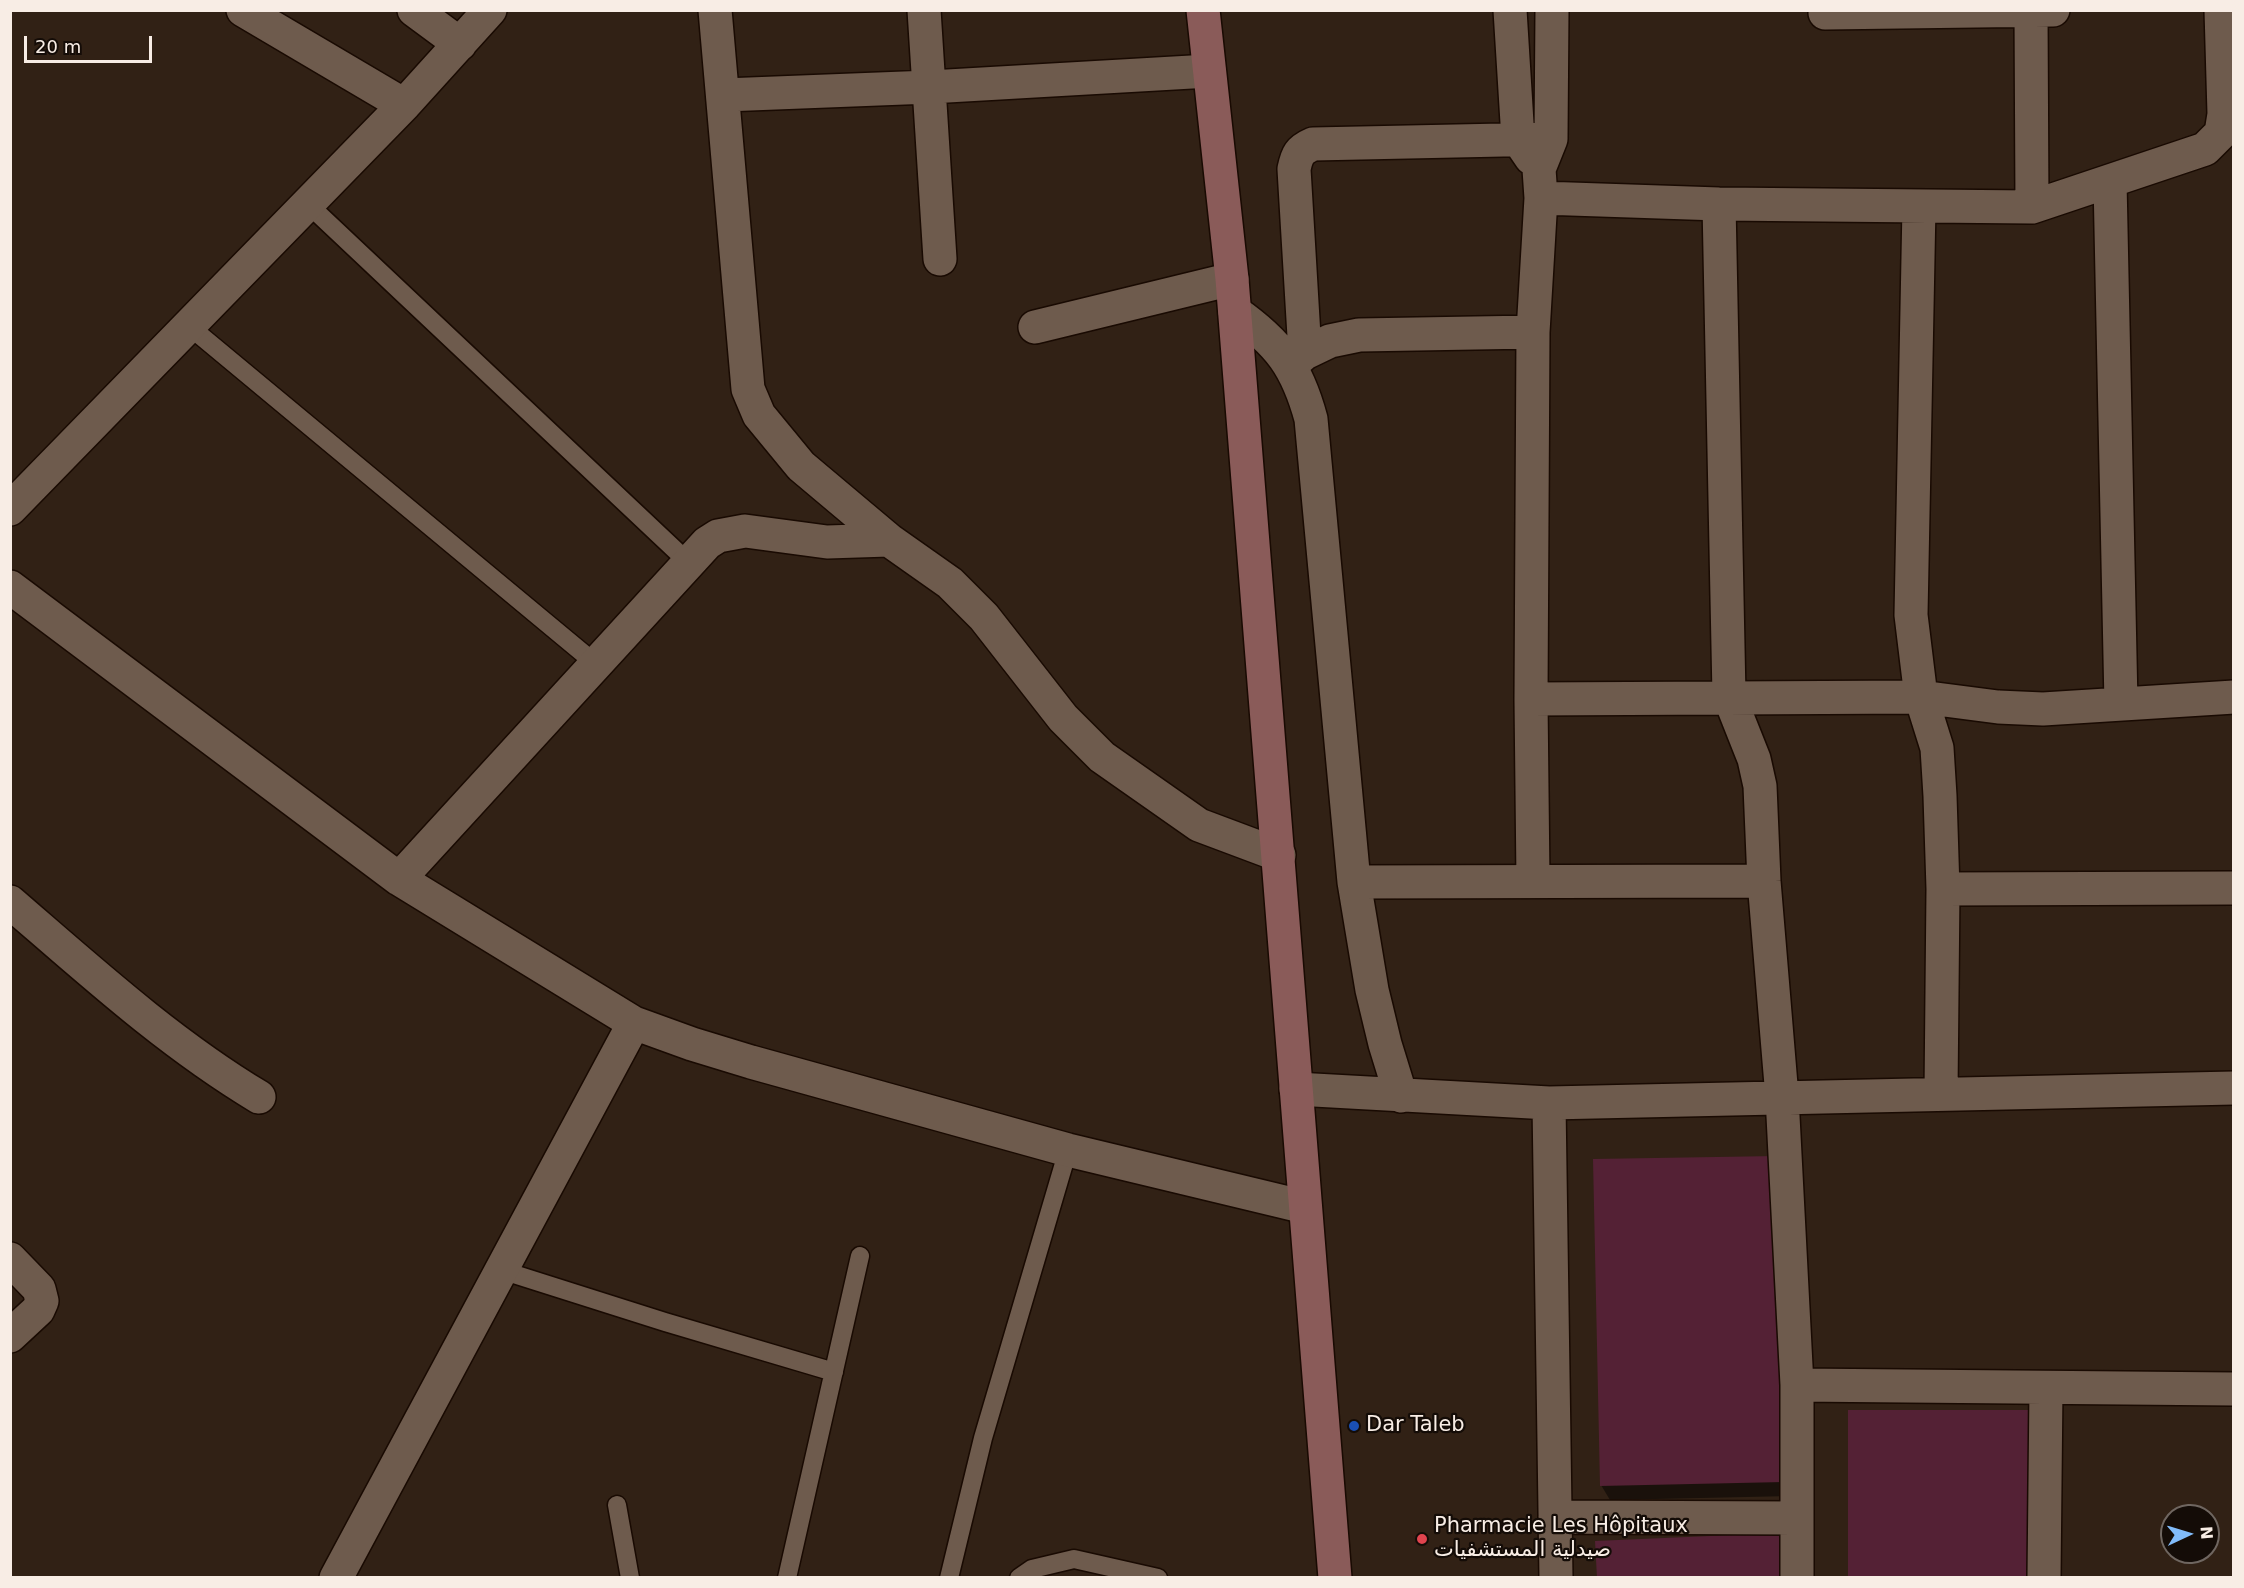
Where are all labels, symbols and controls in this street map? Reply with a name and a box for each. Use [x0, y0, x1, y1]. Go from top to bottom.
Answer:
scale bar [27, 24, 154, 62]
text: 20 m [35, 36, 81, 57]
place label: Dar Taleb [1366, 1413, 1465, 1439]
marker: Dar Taleb [1347, 1419, 1361, 1433]
north arrow [2160, 1504, 2220, 1564]
place label: Pharmacie Les Hôpitaux صيدلية المستشفيات [1434, 1514, 1688, 1564]
text: N [2197, 1525, 2216, 1540]
marker: Pharmacie Les Hôpitaux صيدلية المستشفيات [1415, 1532, 1429, 1546]

